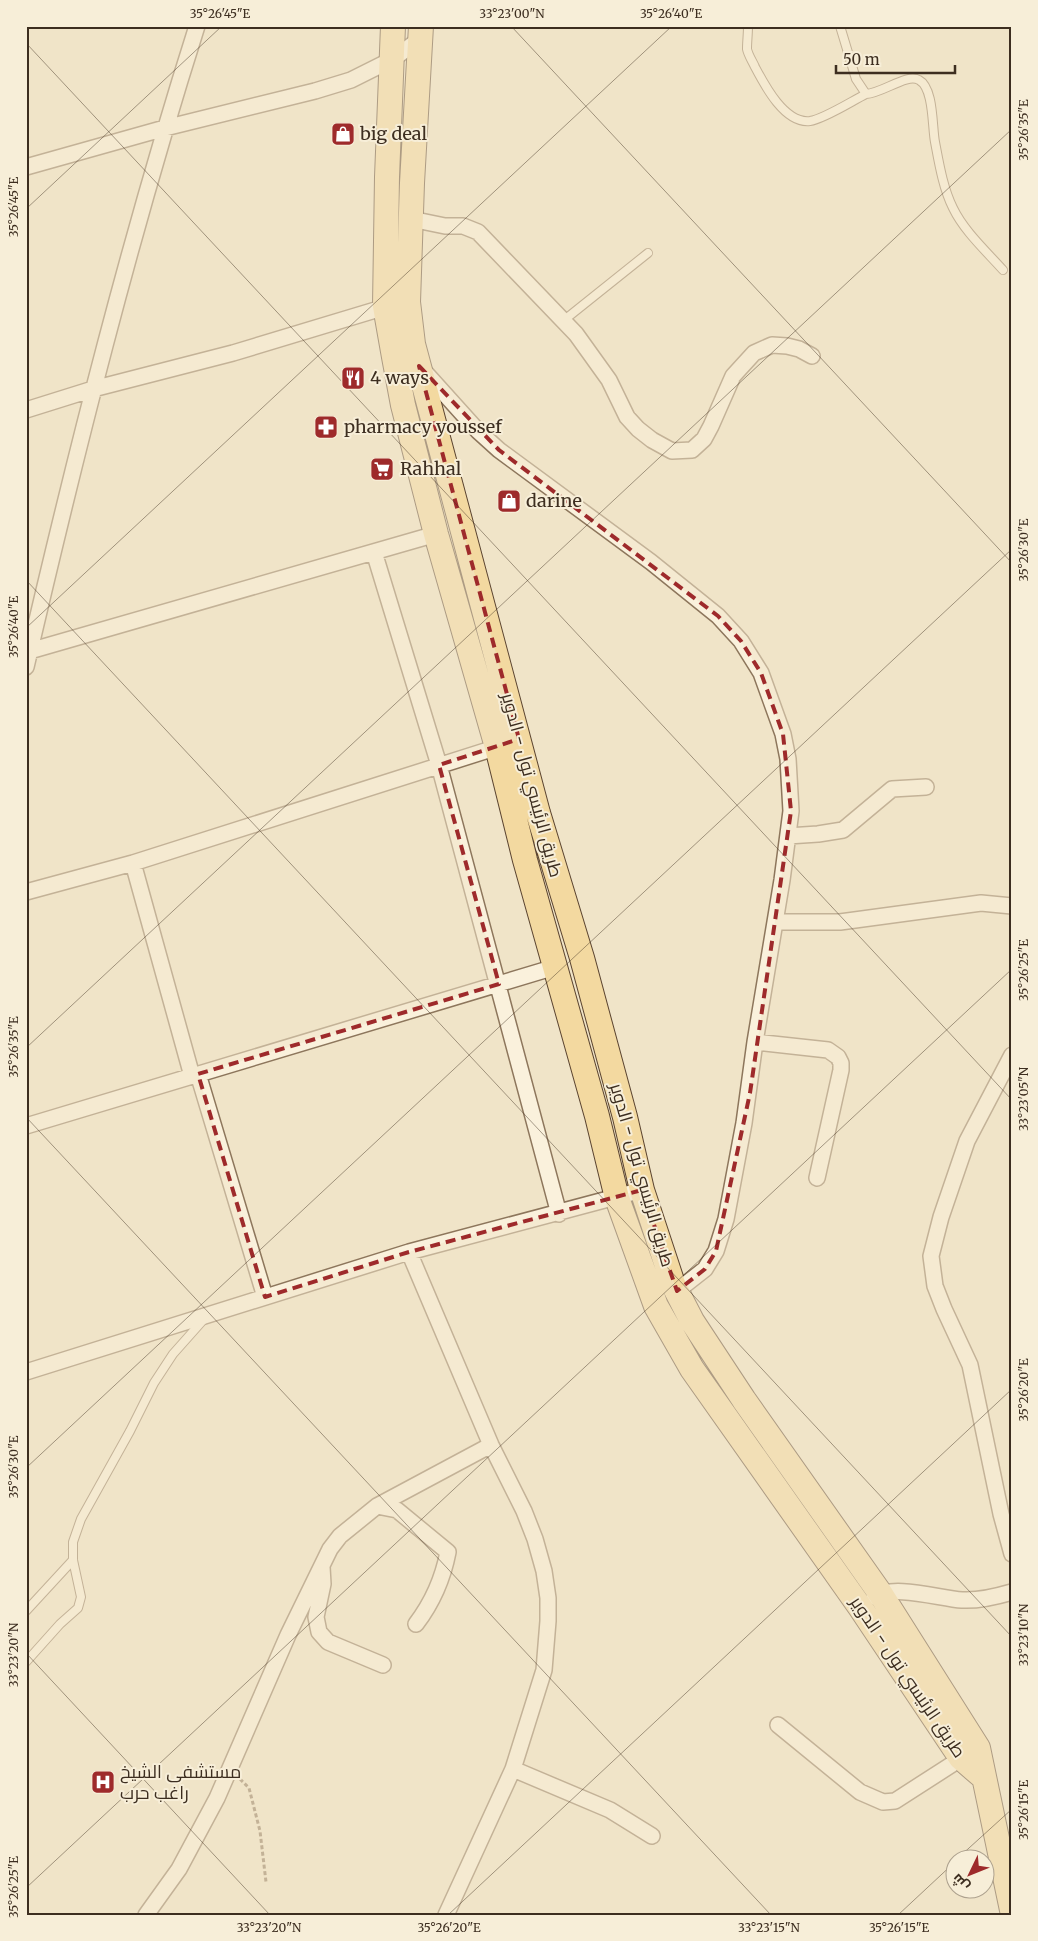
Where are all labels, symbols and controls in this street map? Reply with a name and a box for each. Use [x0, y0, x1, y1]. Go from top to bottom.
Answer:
text: 35°26'45"E [190, 6, 251, 21]
text: 33°23'00"N [479, 6, 545, 21]
text: 35°26'40"E [640, 6, 702, 21]
scale bar [836, 42, 954, 74]
text: 50 m [843, 50, 880, 69]
text: 35°26'35"E [1016, 99, 1031, 161]
shop icon: big deal [330, 121, 356, 147]
place label: big deal [359, 122, 428, 145]
text: 35°26'45"E [6, 176, 21, 237]
restaurant icon: 4 ways [340, 365, 366, 391]
place label: 4 ways [370, 366, 429, 389]
pharmacy icon: pharmacy youssef [313, 414, 339, 440]
place label: pharmacy youssef [344, 415, 503, 438]
supermarket icon: Rahhal [369, 456, 395, 482]
place label: Rahhal [400, 457, 462, 480]
shop icon: darine [496, 488, 522, 514]
place label: darine [526, 489, 582, 512]
text: 35°26'30"E [1016, 518, 1031, 581]
text: 35°26'40"E [6, 596, 21, 658]
street label: طريق الرئيسي تول - الدوير [495, 689, 568, 880]
text: 35°26'25"E [1016, 939, 1031, 1001]
text: 35°26'35"E [6, 1016, 21, 1078]
text: 33°23'05"N [1016, 1066, 1031, 1131]
street label: طريق الرئيسي تول - الدوير [603, 1079, 680, 1270]
text: 35°26'20"E [1016, 1358, 1031, 1422]
text: 35°26'30"E [6, 1435, 21, 1498]
street label: طريق الرئيسي تول - الدوير [843, 1591, 971, 1763]
text: 33°23'10"N [1016, 1603, 1031, 1666]
text: 33°23'20"N [6, 1622, 21, 1687]
place label: مستشفى الشيخ راغب حرب [120, 1760, 241, 1804]
hospital icon: مستشفى الشيخ راغب حرب [90, 1769, 116, 1795]
text: 35°26'15"E [1016, 1780, 1031, 1840]
north arrow [946, 1848, 996, 1898]
text: 35°26'25"E [6, 1856, 21, 1918]
text: ش [948, 1870, 973, 1896]
text: 33°23'20"N [237, 1920, 302, 1935]
text: 35°26'20"E [417, 1920, 481, 1935]
text: 33°23'15"N [738, 1920, 801, 1935]
text: 35°26'15"E [869, 1920, 929, 1935]

